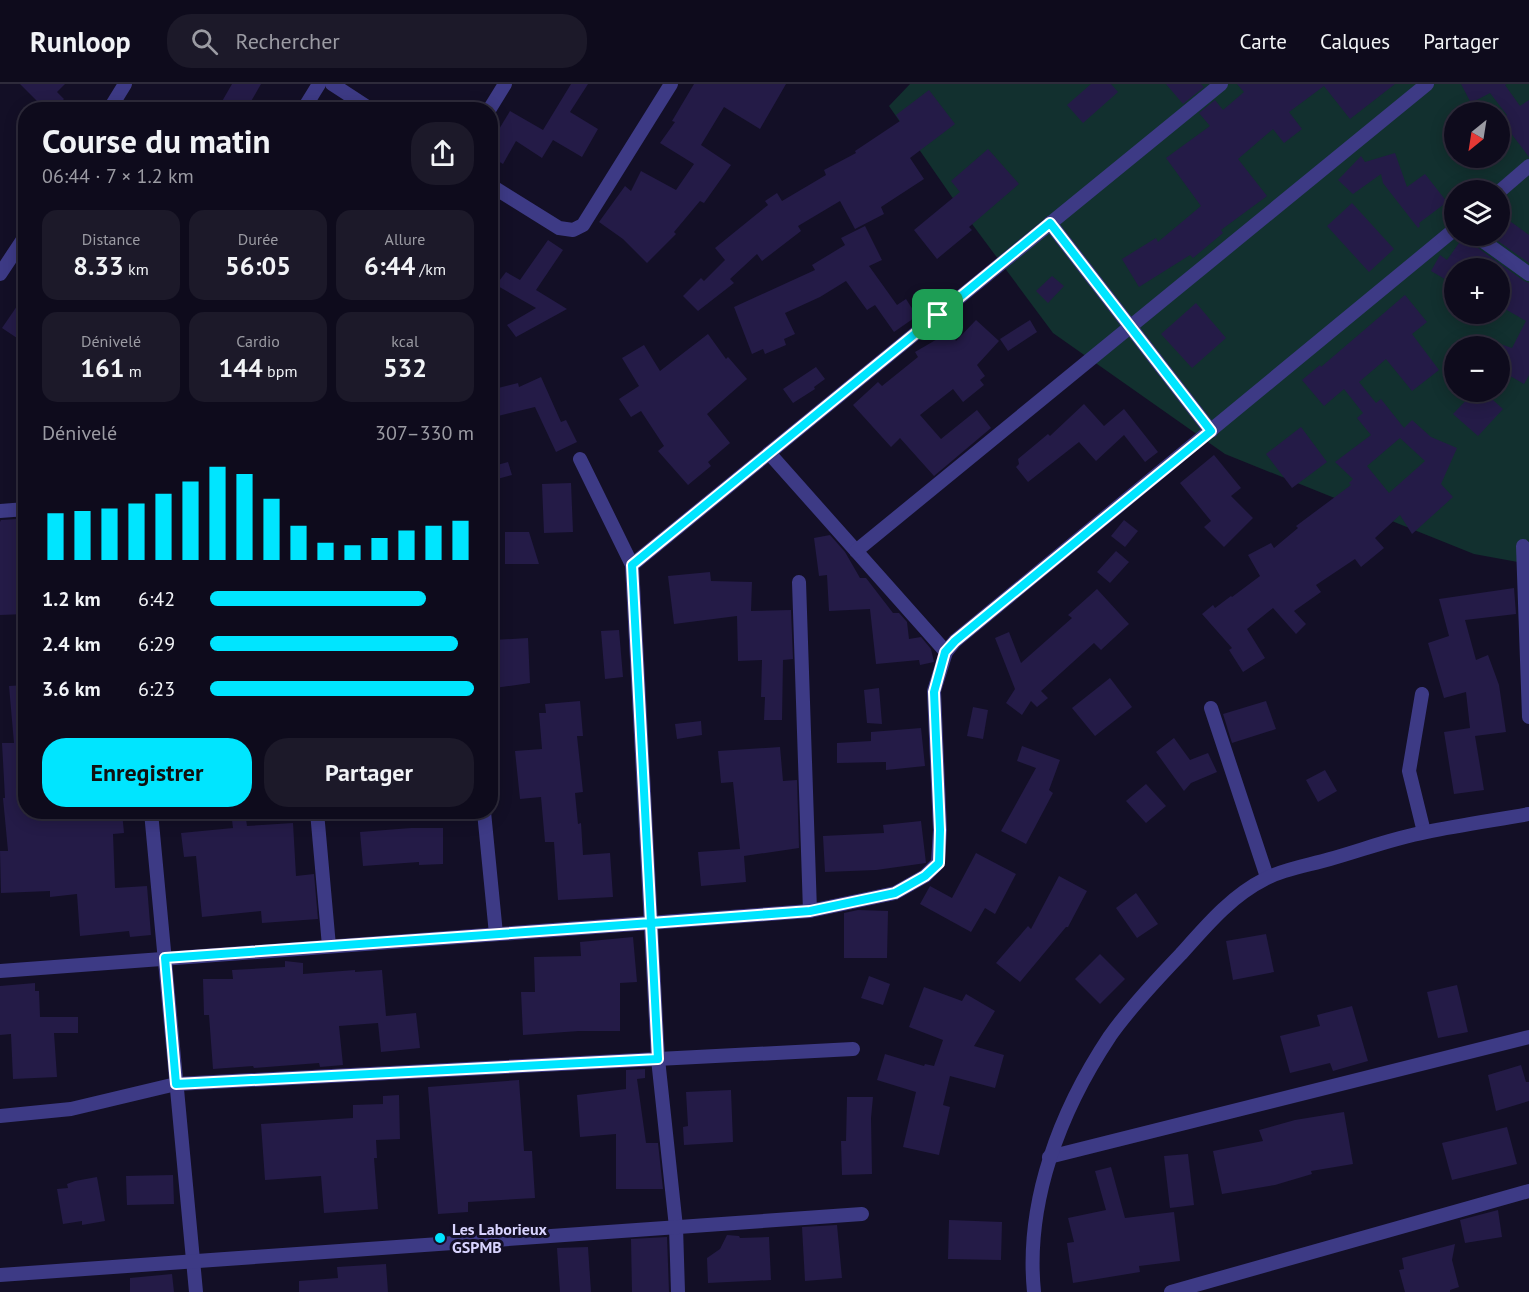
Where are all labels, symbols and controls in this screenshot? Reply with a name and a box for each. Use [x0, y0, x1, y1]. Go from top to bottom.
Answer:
search box [167, 14, 587, 68]
text: Runloop [30, 23, 131, 60]
icon: search [188, 25, 221, 58]
text: Rechercher [236, 27, 340, 55]
text: Carte [1240, 28, 1287, 55]
text: Calques [1320, 28, 1390, 55]
text: Partager [1423, 28, 1499, 55]
north arrow [1444, 102, 1510, 168]
map controls [1444, 102, 1510, 402]
text: Course du matin [42, 119, 271, 162]
button: share [411, 122, 474, 185]
text: 06:44 · 7 × 1.2 km [42, 163, 194, 189]
button: layers [1444, 180, 1510, 246]
text: Distance [82, 229, 140, 249]
text: Durée [238, 229, 278, 249]
text: Allure [385, 229, 425, 249]
text: 8.33 [73, 249, 124, 282]
text: 56:05 [225, 249, 291, 282]
text: 6:44 [364, 249, 415, 282]
button: + [1444, 258, 1510, 324]
text: km [124, 259, 149, 279]
text: /km [415, 259, 446, 279]
pin [912, 289, 963, 340]
icon: arrive [921, 298, 954, 331]
text: Dénivelé [81, 331, 141, 351]
text: Cardio [236, 331, 280, 351]
text: kcal [391, 331, 419, 351]
button: − [1444, 336, 1510, 402]
text: 161 [80, 351, 124, 384]
text: 144 [219, 351, 263, 384]
text: 532 [383, 351, 427, 384]
text: m [124, 361, 142, 381]
text: bpm [263, 361, 297, 381]
text: Dénivelé [42, 420, 117, 446]
text: 307–330 m [375, 420, 474, 446]
text: 1.2 km [42, 586, 101, 612]
text: 6:42 [138, 586, 175, 612]
text: 2.4 km [42, 631, 101, 657]
text: 6:29 [138, 631, 175, 657]
text: 3.6 km [42, 676, 101, 702]
text: 6:23 [138, 676, 175, 702]
button: Enregistrer [42, 738, 252, 807]
button: Partager [264, 738, 474, 807]
place label: Les Laborieux GSPMB [452, 1219, 548, 1257]
marker: Les Laborieux GSPMB [433, 1231, 447, 1245]

